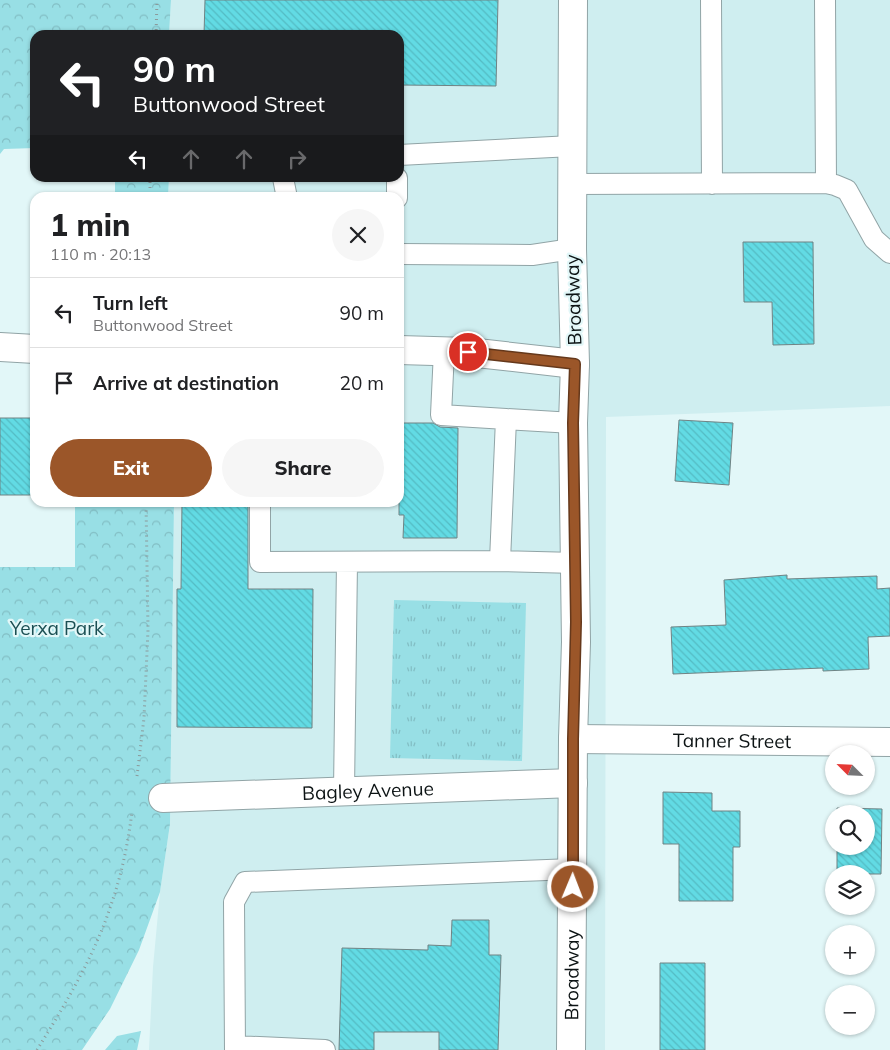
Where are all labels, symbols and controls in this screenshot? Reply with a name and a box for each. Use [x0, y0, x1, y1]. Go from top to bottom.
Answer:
text: 90 m [133, 47, 216, 91]
icon: left [50, 50, 115, 115]
text: Buttonwood Street [133, 90, 325, 118]
icon: left [124, 145, 152, 173]
icon: ahead [177, 145, 205, 173]
icon: ahead [230, 145, 258, 173]
icon: right [283, 145, 311, 173]
text: 1 min [50, 206, 130, 244]
button: close [332, 209, 384, 261]
text: 110 m · 20:13 [50, 244, 151, 264]
street label: Broadway [559, 254, 587, 346]
text: Turn left [93, 291, 168, 315]
icon: left [50, 299, 78, 327]
text: 90 m [340, 301, 384, 325]
text: Buttonwood Street [93, 315, 233, 335]
pin [447, 331, 489, 373]
icon: arrive [454, 338, 482, 366]
icon: arrive [50, 369, 78, 397]
text: Arrive at destination [93, 371, 279, 395]
text: 20 m [340, 371, 384, 395]
button: Exit [50, 439, 212, 497]
button: Share [222, 439, 384, 497]
park label: Yerxa Park [9, 616, 104, 640]
street label: Tanner Street [673, 728, 792, 753]
north arrow [825, 745, 875, 795]
map controls [825, 745, 875, 1035]
street label: Bagley Avenue [302, 776, 434, 805]
button: search [825, 805, 875, 855]
position arrow [546, 860, 598, 912]
button: layers [825, 865, 875, 915]
button: + [825, 925, 875, 975]
street label: Broadway [559, 929, 584, 1021]
button: − [825, 985, 875, 1035]

